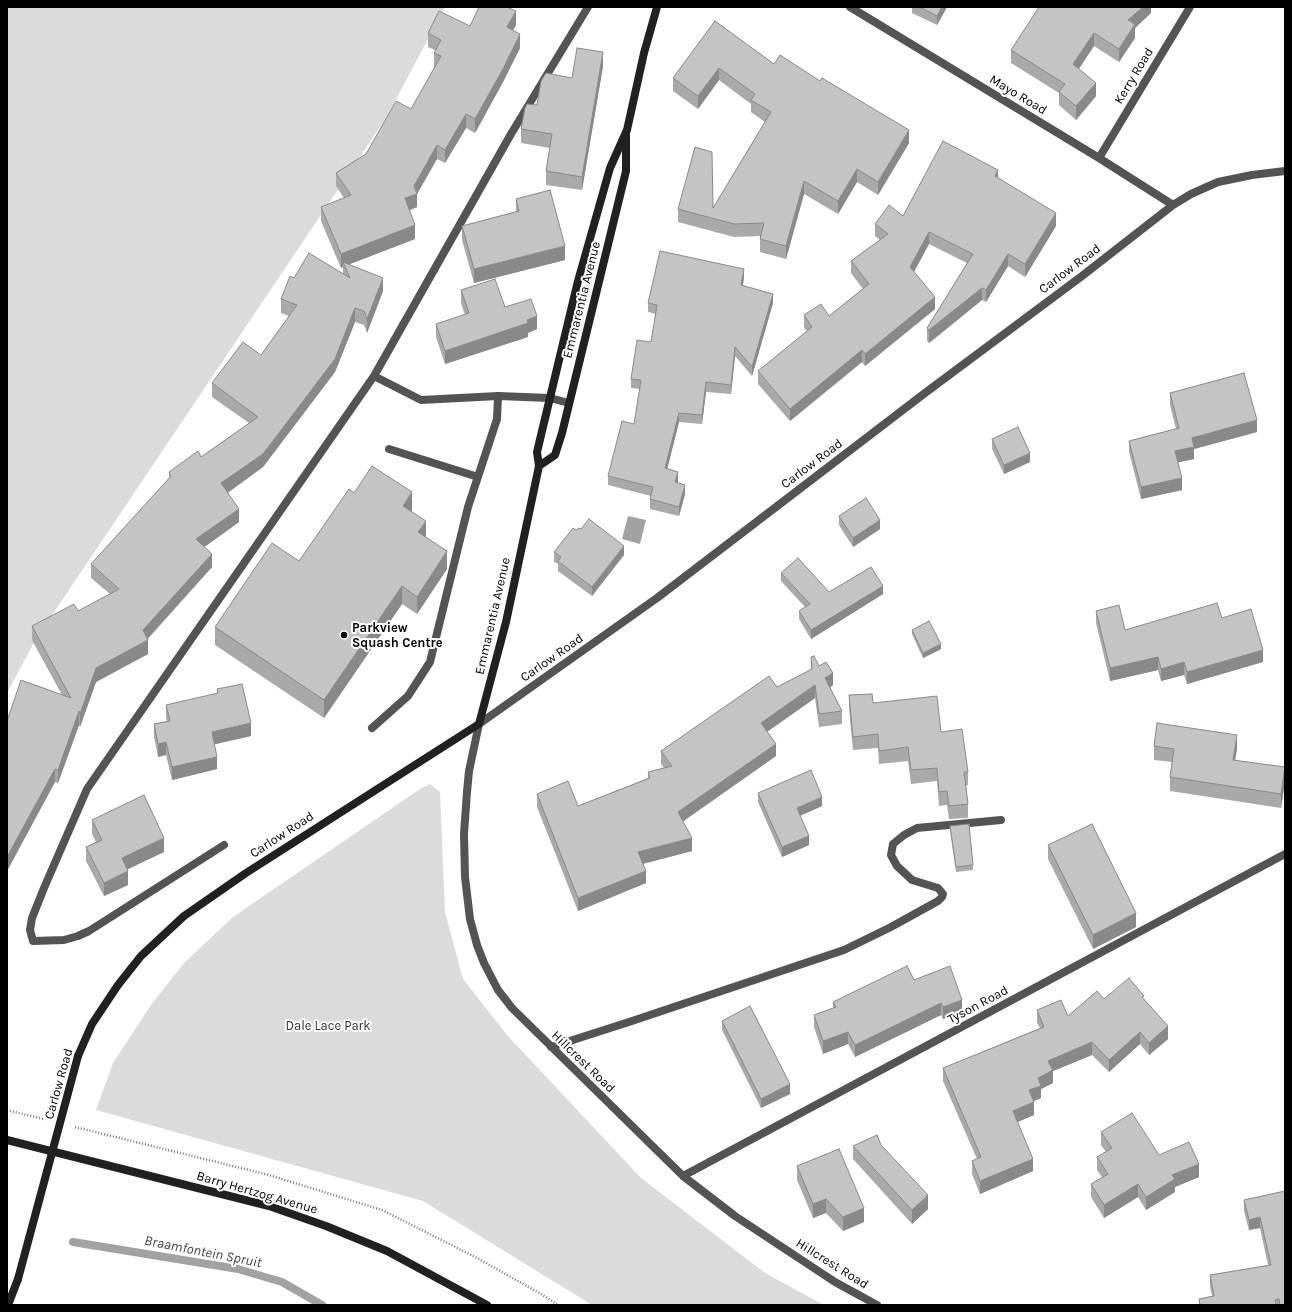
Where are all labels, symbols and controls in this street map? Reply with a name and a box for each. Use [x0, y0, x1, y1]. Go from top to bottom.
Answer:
street label: Kerry Road [1111, 45, 1157, 107]
street label: Mayo Road [986, 72, 1050, 118]
street label: Emmarentia Avenue [560, 240, 604, 360]
street label: Carlow Road [1036, 241, 1104, 297]
street label: Carlow Road [778, 436, 846, 492]
street label: Emmarentia Avenue [472, 556, 514, 676]
place label: Parkview Squash Centre [352, 620, 443, 651]
marker: Parkview Squash Centre [339, 630, 349, 640]
street label: Carlow Road [518, 631, 586, 685]
street label: Carlow Road [247, 809, 317, 861]
street label: Tyson Road [945, 983, 1011, 1027]
park label: Dale Lace Park [285, 1018, 371, 1034]
street label: Hillcrest Road [548, 1028, 618, 1096]
street label: Carlow Road [41, 1047, 77, 1121]
street label: Barry Hertzog Avenue [195, 1168, 319, 1218]
water label: Braamfontein Spruit [143, 1232, 263, 1272]
street label: Hillcrest Road [793, 1235, 871, 1293]

